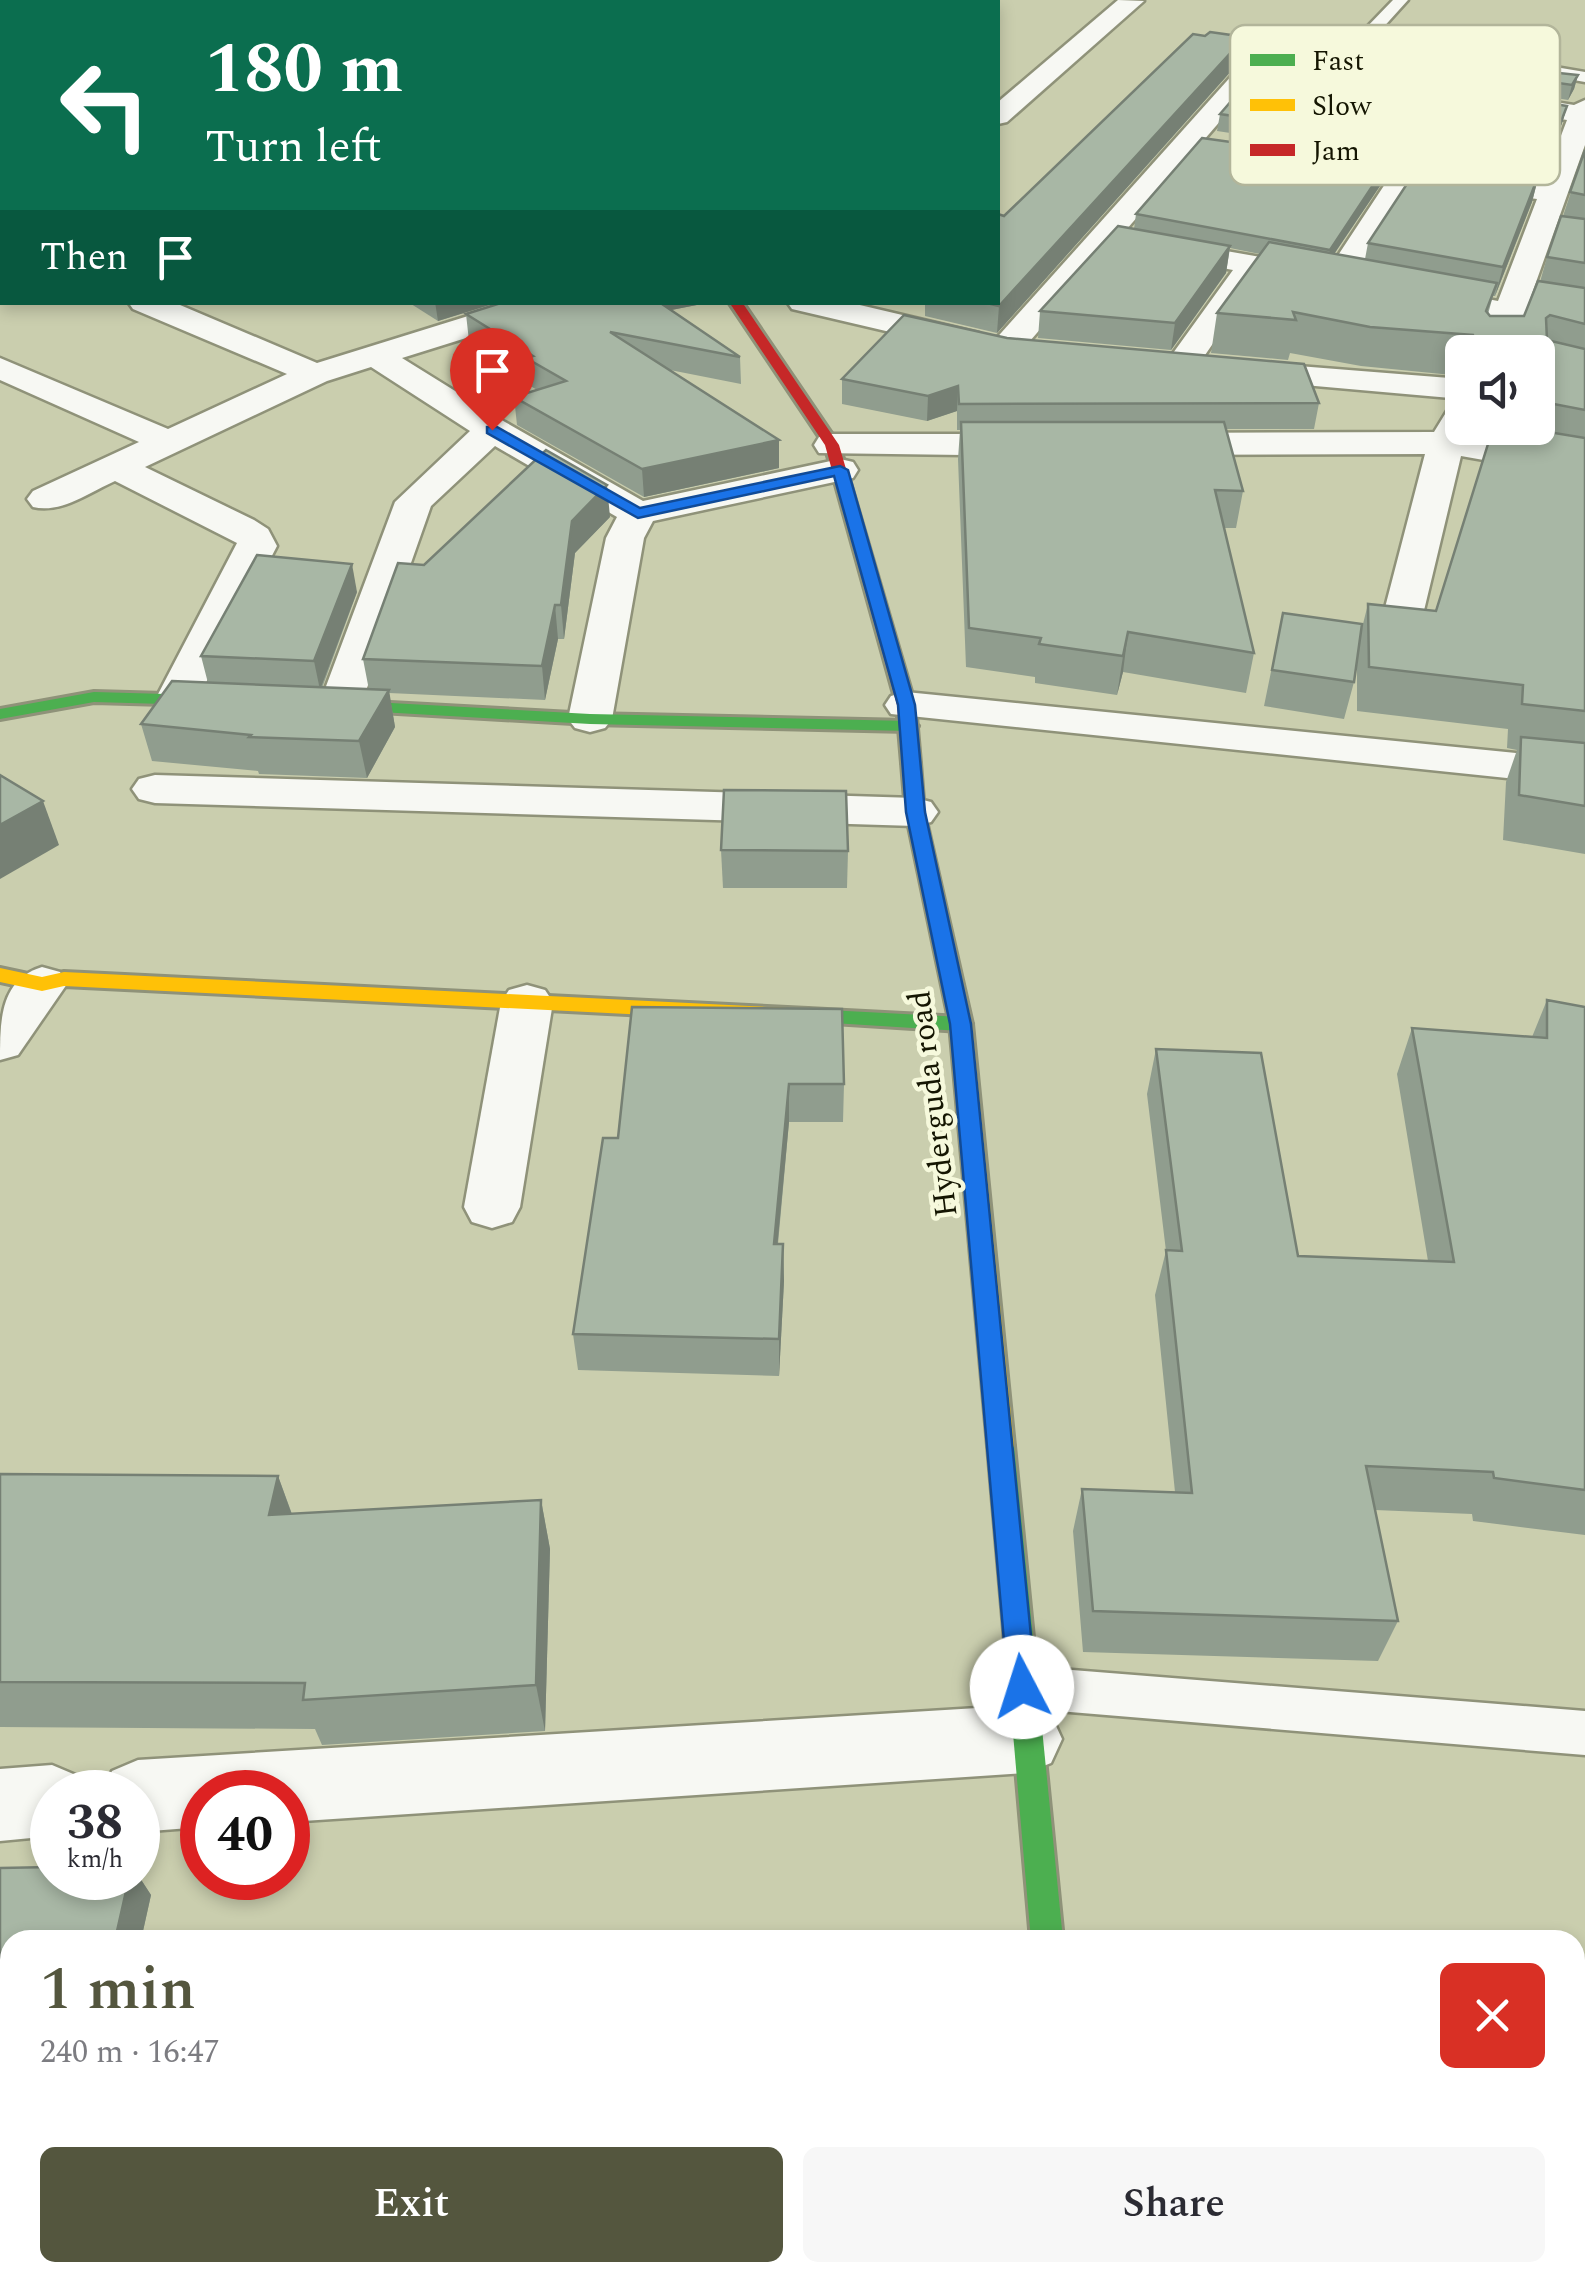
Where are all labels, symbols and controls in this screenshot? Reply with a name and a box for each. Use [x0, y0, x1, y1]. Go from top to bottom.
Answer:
text: 180 m [205, 17, 403, 123]
legend [1230, 25, 1560, 185]
icon: left [40, 40, 170, 170]
text: Fast [1312, 40, 1364, 83]
text: Slow [1312, 85, 1372, 128]
text: Turn left [205, 113, 382, 182]
text: Jam [1312, 130, 1360, 173]
text: Then [40, 229, 128, 287]
icon: arrive [148, 230, 203, 285]
pin [450, 328, 535, 431]
map controls [1445, 335, 1555, 445]
button: sound [1445, 335, 1555, 445]
icon: arrive [465, 343, 520, 398]
street label: Hyderguda road [895, 988, 972, 1220]
position arrow [970, 1635, 1074, 1739]
speed limit sign: 40 [180, 1770, 310, 1900]
text: 38 [67, 1785, 123, 1861]
text: km/h [67, 1841, 123, 1879]
text: 1 min [40, 1944, 196, 2036]
button: close [1440, 1963, 1545, 2068]
text: 240 m · 16:47 [40, 2028, 220, 2077]
button: Exit [40, 2147, 783, 2262]
button: Share [803, 2147, 1545, 2262]

